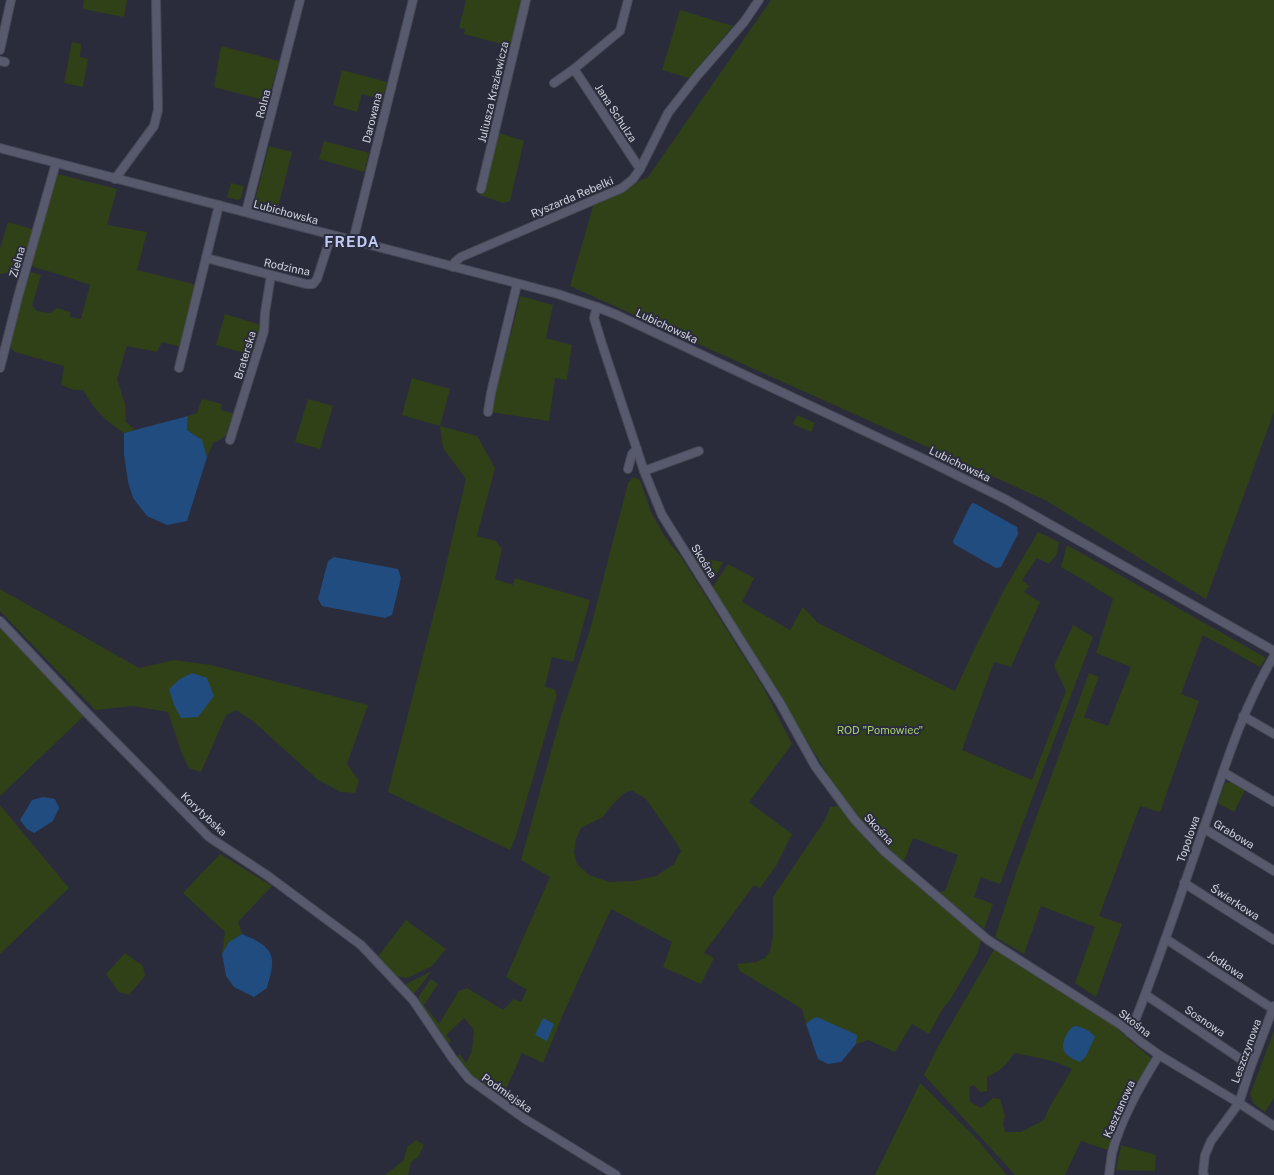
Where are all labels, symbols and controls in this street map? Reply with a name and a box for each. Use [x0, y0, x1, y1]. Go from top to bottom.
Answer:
street label: Juliusza Kraziewicza [476, 40, 510, 144]
street label: Jana Schulza [593, 82, 639, 144]
street label: Rolna [254, 88, 272, 120]
street label: Darowana [360, 92, 384, 144]
street label: Ryszarda Rebelki [529, 174, 615, 220]
street label: Lubichowska [252, 198, 320, 226]
district label: FREDA [324, 233, 380, 250]
street label: Zielna [7, 245, 27, 279]
street label: Rodzinna [263, 256, 311, 278]
street label: Lubichowska [634, 306, 700, 346]
street label: Braterska [232, 330, 258, 380]
street label: Lubichowska [927, 444, 993, 484]
street label: Skośna [689, 542, 719, 580]
park label: ROD "Pomowiec" [837, 724, 923, 736]
street label: Korytybska [179, 790, 229, 838]
street label: Skośna [862, 811, 896, 847]
street label: Topolowa [1174, 814, 1202, 864]
street label: Grabowa [1211, 817, 1257, 851]
street label: Świerkowa [1208, 881, 1262, 922]
street label: Jodłowa [1205, 948, 1247, 982]
street label: Sosnowa [1183, 1003, 1227, 1039]
street label: Skośna [1117, 1007, 1153, 1039]
street label: Leszczynowa [1229, 1017, 1263, 1085]
street label: Podmiejska [479, 1071, 535, 1115]
street label: Kasztanowa [1101, 1078, 1137, 1140]

